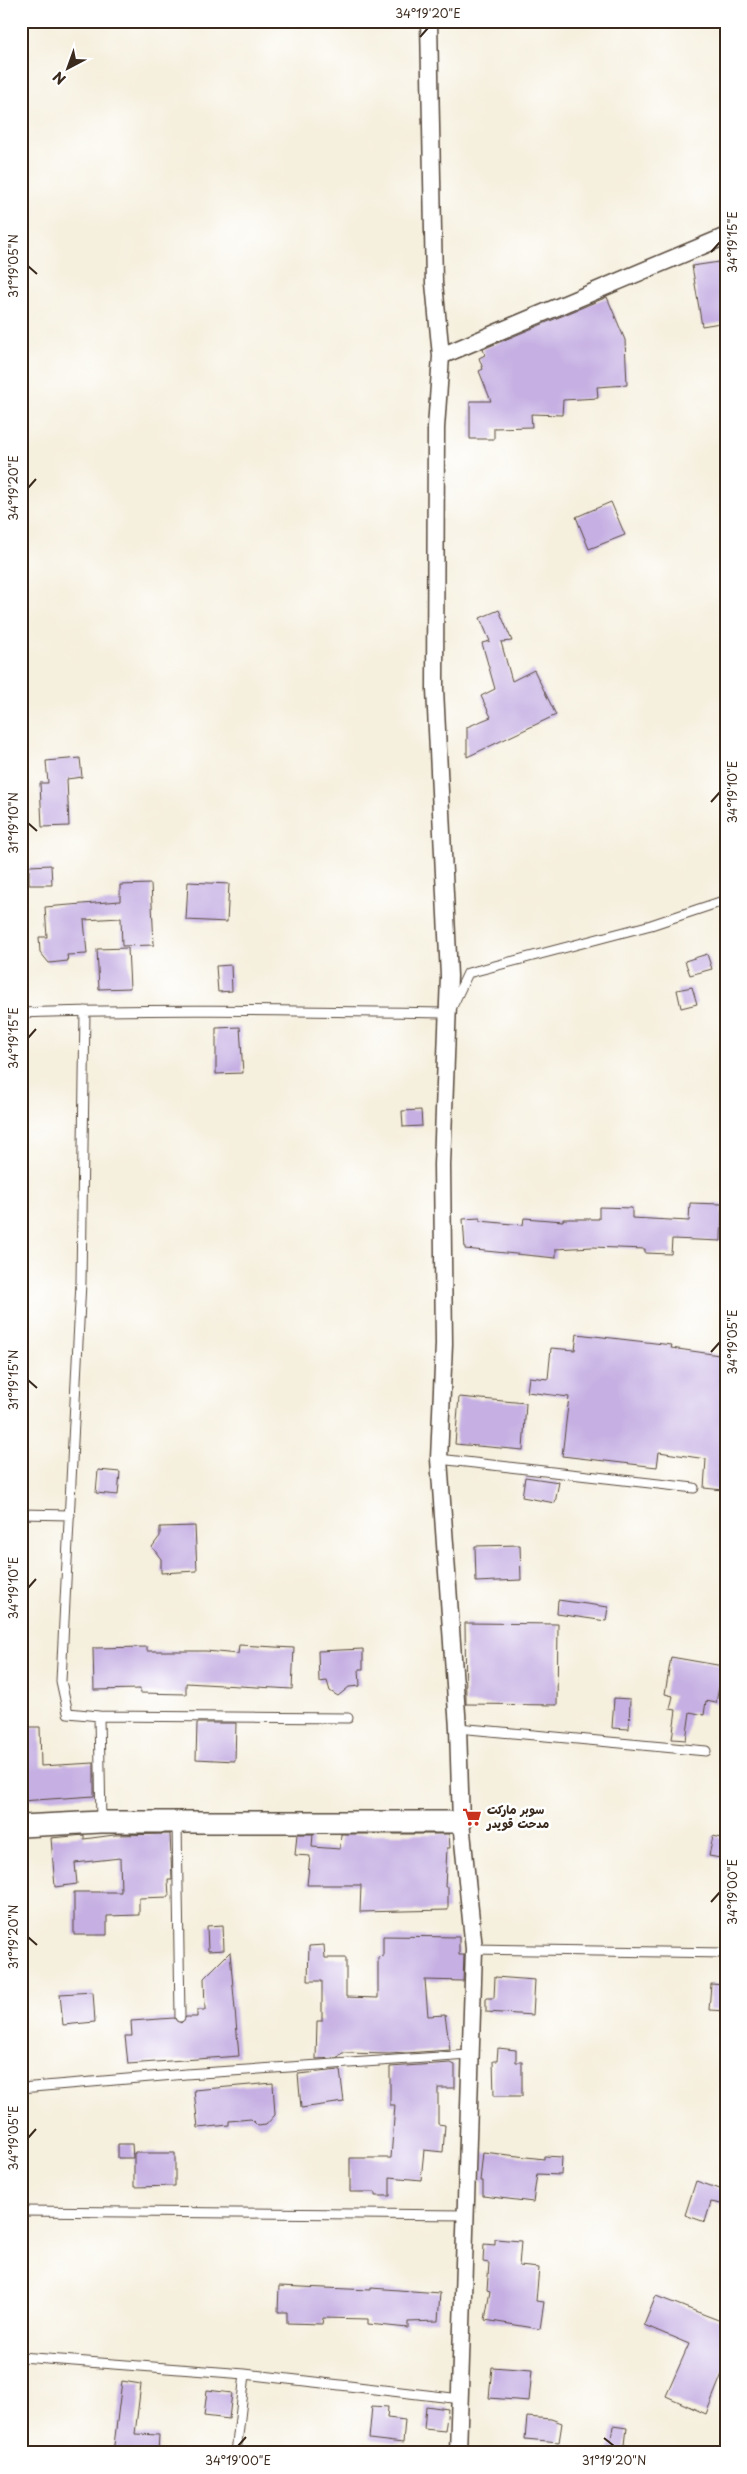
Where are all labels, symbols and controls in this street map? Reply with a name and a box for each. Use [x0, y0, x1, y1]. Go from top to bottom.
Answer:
text: 34°19'20"E [395, 4, 461, 22]
north arrow [42, 42, 92, 92]
text: N [48, 67, 70, 90]
text: 34°19'15"E [723, 211, 741, 273]
text: 31°19'05"N [4, 234, 22, 298]
text: 34°19'20"E [4, 455, 22, 521]
text: 34°19'10"E [723, 761, 741, 823]
text: 31°19'10"N [4, 792, 22, 854]
text: 34°19'15"E [4, 1007, 22, 1069]
text: 34°19'05"E [723, 1310, 741, 1374]
text: 31°19'15"N [4, 1350, 22, 1410]
text: 34°19'10"E [4, 1557, 22, 1619]
place label: سوبر ماركت مدحت قويدر [486, 1800, 549, 1832]
supermarket icon: سوبر ماركت مدحت قويدر [461, 1806, 483, 1828]
text: 34°19'00"E [723, 1859, 741, 1925]
text: 31°19'20"N [4, 1905, 22, 1969]
text: 34°19'05"E [4, 2106, 22, 2170]
text: 34°19'00"E [205, 2451, 271, 2469]
text: 31°19'20"N [582, 2451, 646, 2469]

